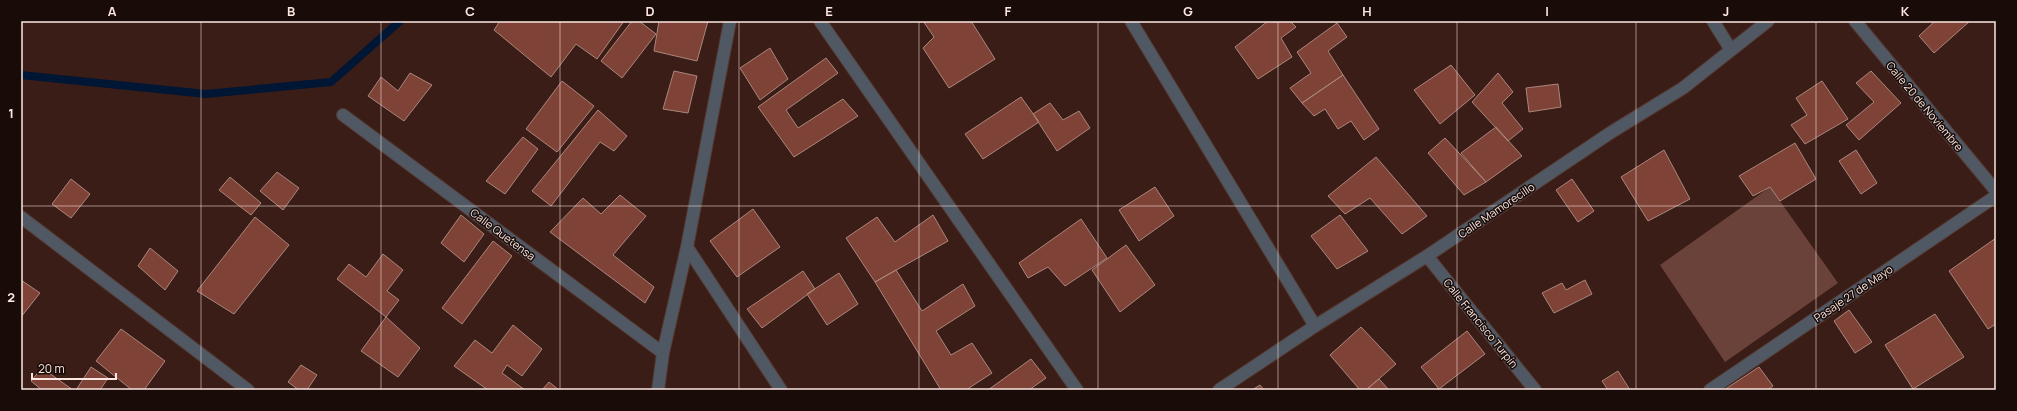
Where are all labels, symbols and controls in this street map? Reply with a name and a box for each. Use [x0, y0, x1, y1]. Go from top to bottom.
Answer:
text: A [108, 2, 117, 20]
text: B [287, 2, 295, 20]
text: C [465, 2, 475, 20]
text: D [645, 2, 655, 20]
text: E [825, 2, 833, 20]
text: F [1005, 2, 1012, 20]
text: G [1183, 2, 1193, 20]
text: H [1362, 2, 1372, 20]
text: I [1545, 2, 1549, 20]
text: J [1723, 2, 1729, 20]
text: K [1901, 2, 1910, 20]
street label: Calle 20 de Noviembre [1883, 58, 1967, 154]
text: 1 [8, 104, 14, 122]
street label: Calle Mamorecillo [1455, 179, 1538, 241]
street label: Calle Quetensa [468, 205, 538, 263]
street label: Pasaje 27 de Mayo [1811, 261, 1896, 325]
street label: Calle Francisco Turpín [1440, 275, 1522, 371]
text: 2 [7, 288, 15, 306]
scale bar [32, 355, 116, 381]
text: 20 m [38, 360, 65, 377]

